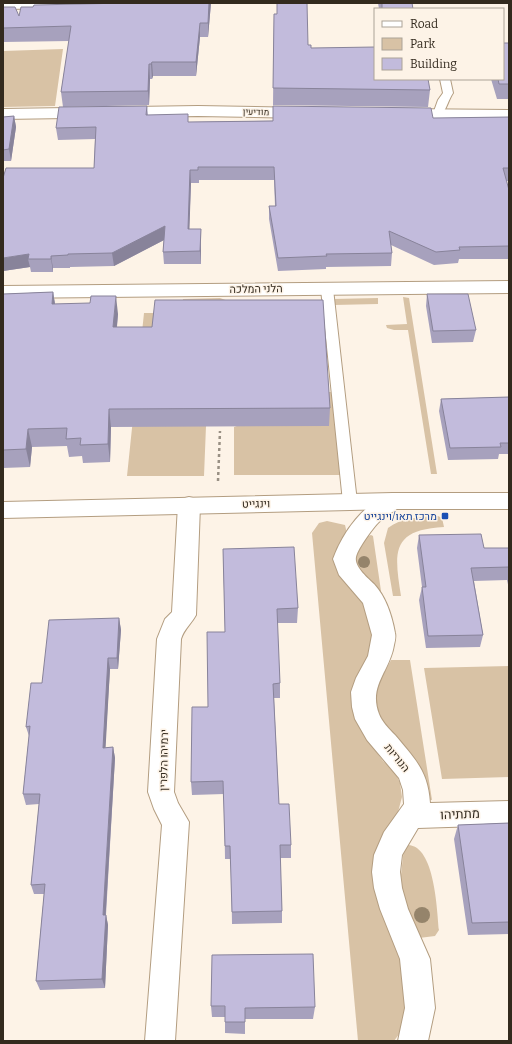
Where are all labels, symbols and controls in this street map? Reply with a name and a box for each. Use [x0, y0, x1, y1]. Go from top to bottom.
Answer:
legend [374, 8, 504, 80]
text: Road [410, 17, 438, 31]
text: Park [410, 37, 436, 51]
text: Building [410, 57, 457, 71]
street label: מודיעין [243, 107, 270, 117]
street label: הלני המלכה [229, 282, 283, 296]
street label: וינגייט [242, 497, 270, 511]
place label: מרכז תאו/וינגייט [364, 510, 437, 523]
marker: מרכז תאו/וינגייט [440, 511, 450, 521]
street label: ירמיהו הלפרין [157, 729, 171, 791]
street label: הנוריות [382, 741, 412, 775]
street label: מתתיהו [440, 806, 480, 822]

